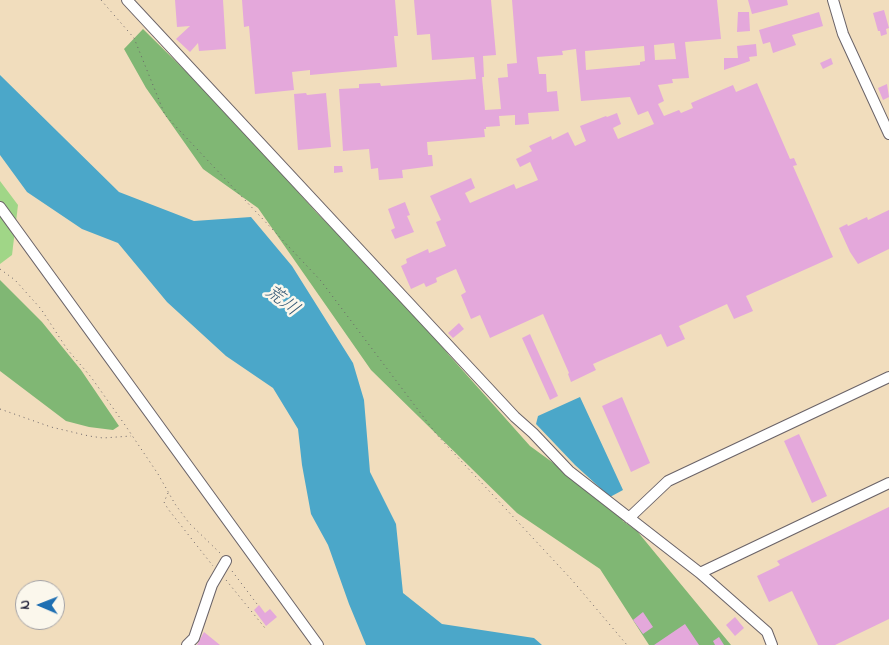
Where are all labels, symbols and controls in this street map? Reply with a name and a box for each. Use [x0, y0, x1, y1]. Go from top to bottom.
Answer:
water label: 荒川 [259, 281, 303, 323]
north arrow [15, 580, 65, 630]
text: N [15, 600, 36, 610]

